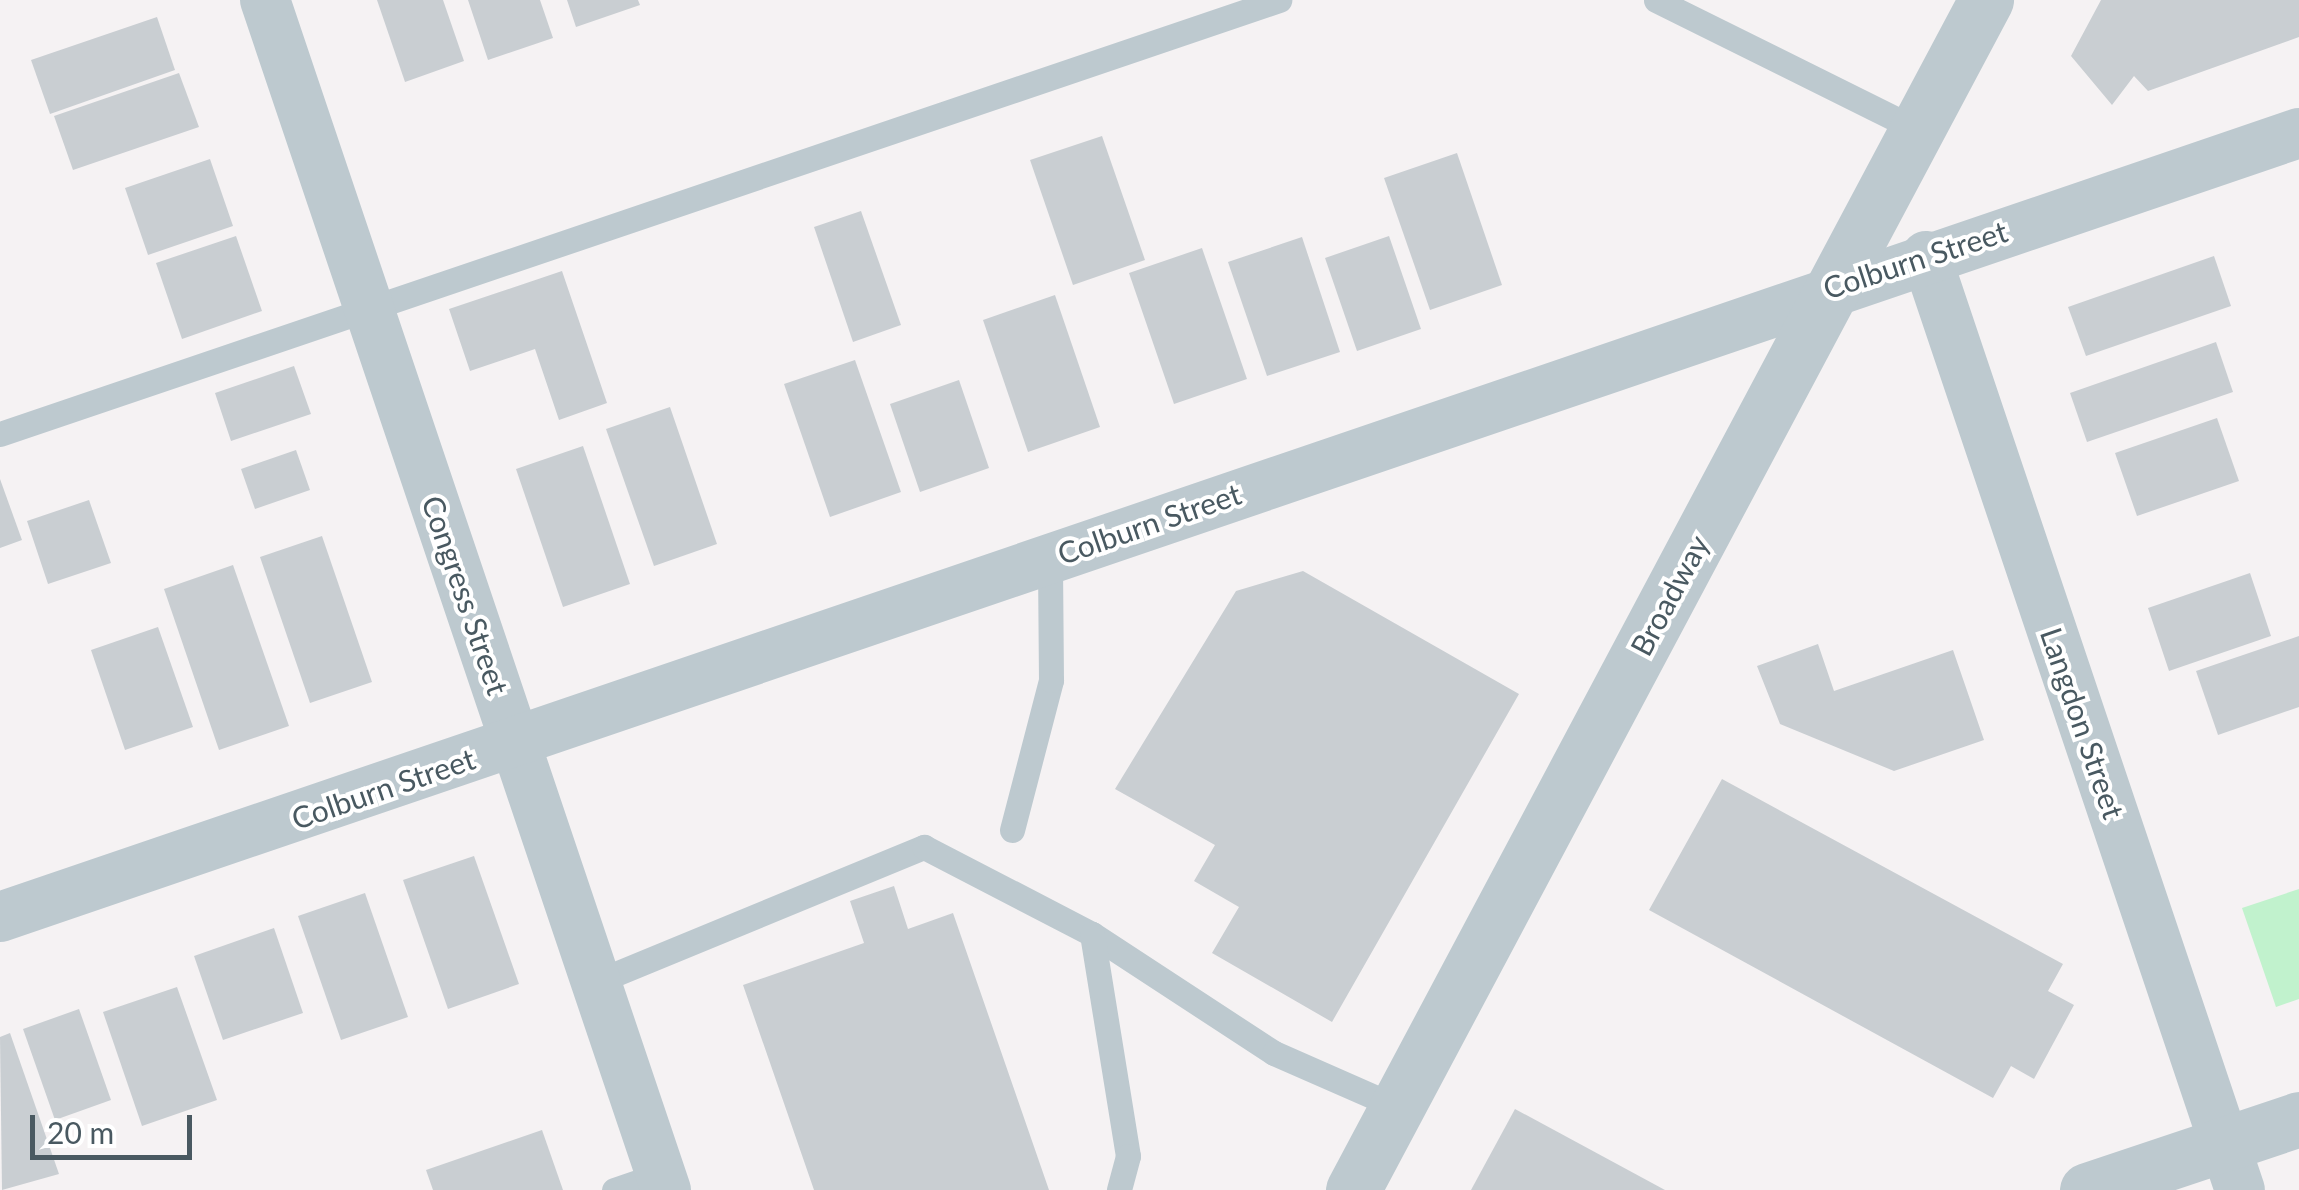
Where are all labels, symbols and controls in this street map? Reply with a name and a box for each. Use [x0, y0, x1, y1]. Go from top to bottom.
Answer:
street label: Colburn Street [1818, 212, 2012, 306]
street label: Colburn Street [1053, 475, 1245, 571]
street label: Congress Street [415, 491, 517, 699]
street label: Broadway [1622, 529, 1716, 661]
street label: Langdon Street [2033, 623, 2133, 823]
street label: Colburn Street [287, 740, 479, 836]
scale bar [35, 1095, 198, 1157]
text: 20 m [47, 1114, 114, 1150]

